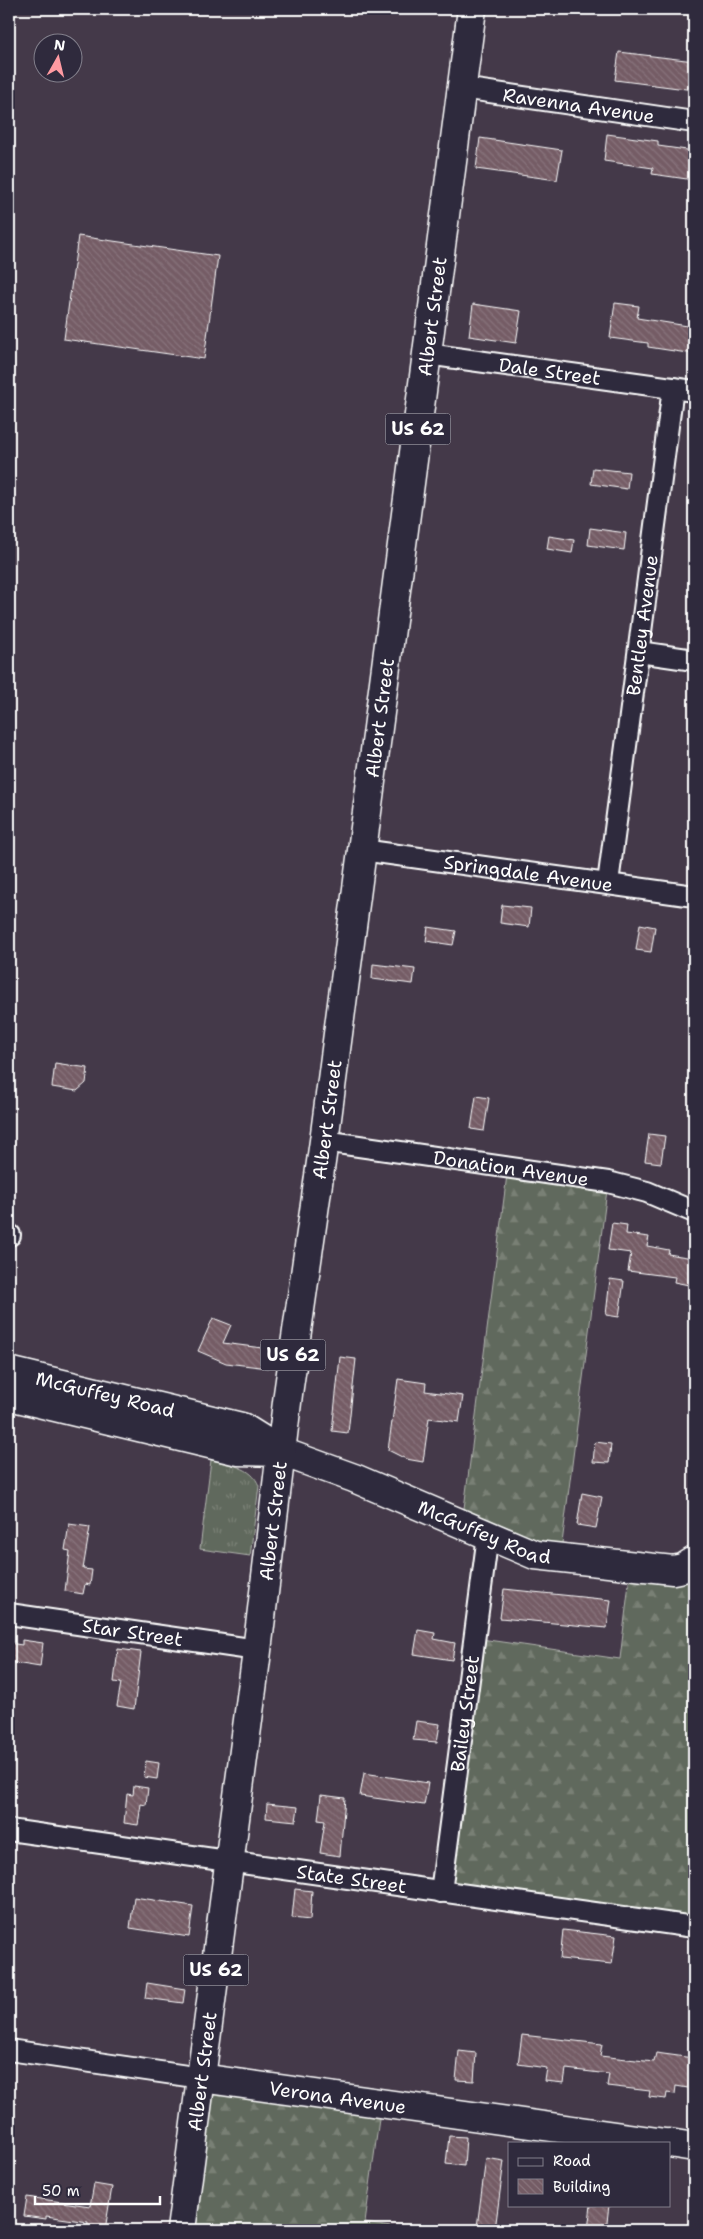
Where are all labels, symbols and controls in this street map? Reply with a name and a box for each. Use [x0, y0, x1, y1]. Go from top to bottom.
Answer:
north arrow [32, 32, 82, 82]
text: N [53, 35, 67, 55]
street label: Ravenna Avenue [501, 82, 656, 129]
street label: Albert Street [412, 255, 452, 378]
street label: Dale Street [497, 352, 602, 390]
road number: US 62 [386, 414, 450, 444]
street label: Bentley Avenue [620, 553, 663, 697]
street label: Albert Street [359, 657, 399, 779]
street label: Springdale Avenue [442, 849, 615, 897]
street label: Albert Street [306, 1058, 347, 1181]
street label: Donation Avenue [432, 1144, 590, 1192]
road number: US 62 [260, 1340, 326, 1370]
street label: McGuffey Road [33, 1365, 177, 1423]
street label: Albert Street [253, 1460, 292, 1582]
street label: McGuffey Road [414, 1494, 552, 1569]
street label: Star Street [81, 1612, 185, 1652]
street label: Bailey Street [444, 1654, 485, 1773]
street label: State Street [295, 1858, 408, 1899]
road number: US 62 [184, 1954, 248, 1986]
street label: Albert Street [182, 2010, 222, 2133]
street label: Verona Avenue [268, 2075, 408, 2119]
legend [508, 2142, 670, 2206]
text: Road [553, 2151, 591, 2171]
scale bar [35, 2174, 160, 2206]
text: Building [553, 2177, 610, 2197]
text: 50 m [42, 2181, 80, 2201]

